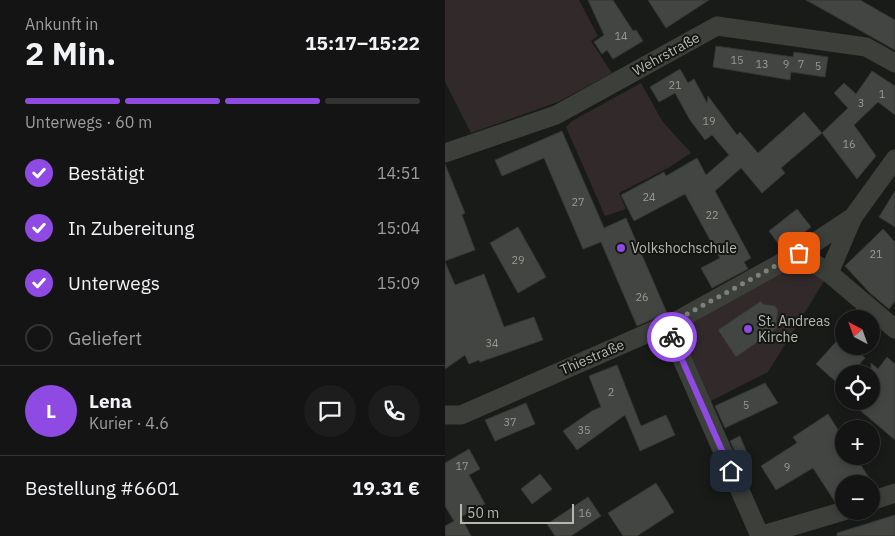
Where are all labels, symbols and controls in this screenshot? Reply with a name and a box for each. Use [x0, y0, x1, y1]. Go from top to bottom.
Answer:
text: Ankunft in [25, 14, 98, 34]
street label: Wehrstraße [629, 28, 703, 80]
house number: 14 [614, 29, 628, 43]
text: 15:17–15:22 [305, 31, 420, 55]
text: 2 Min. [25, 32, 116, 74]
house number: 15 [730, 53, 744, 67]
house number: 13 [755, 57, 769, 71]
house number: 9 [783, 57, 789, 71]
house number: 7 [798, 57, 804, 71]
house number: 5 [815, 59, 821, 73]
house number: 21 [668, 78, 682, 92]
house number: 1 [879, 87, 886, 101]
house number: 3 [858, 96, 864, 110]
text: Unterwegs · 60 m [25, 112, 152, 132]
house number: 19 [702, 114, 716, 128]
house number: 16 [842, 137, 856, 151]
icon: check [25, 159, 53, 187]
text: Bestätigt [68, 161, 145, 185]
text: 14:51 [377, 163, 420, 183]
house number: 24 [642, 190, 656, 204]
house number: 27 [571, 195, 585, 209]
house number: 22 [705, 208, 719, 222]
icon: check [25, 214, 53, 242]
text: In Zubereitung [68, 216, 194, 240]
text: 15:04 [377, 218, 420, 238]
pin [778, 232, 820, 274]
place label: Volkshochschule [631, 239, 737, 257]
icon: bag [785, 239, 813, 267]
marker: Volkshochschule [615, 242, 627, 254]
house number: 21 [869, 247, 883, 261]
house number: 29 [511, 253, 525, 267]
icon: check [25, 269, 53, 297]
text: Unterwegs [68, 271, 160, 295]
text: 15:09 [377, 273, 420, 293]
house number: 26 [635, 290, 649, 304]
north arrow [835, 310, 880, 355]
map controls [835, 310, 880, 520]
courier [647, 312, 697, 362]
place label: St. Andreas Kirche [758, 312, 830, 346]
icon: bike [658, 323, 686, 351]
marker: St. Andreas Kirche [742, 323, 754, 335]
text: Geliefert [68, 326, 142, 350]
street label: Thiestraße [557, 335, 627, 379]
house number: 34 [485, 336, 499, 350]
button: locate [835, 365, 880, 410]
button: chat [304, 385, 356, 437]
button: phone [368, 385, 420, 437]
house number: 2 [608, 385, 614, 399]
text: Lena [89, 389, 132, 413]
house number: 5 [743, 398, 749, 412]
text: L [46, 399, 56, 423]
text: Kurier · 4.6 [89, 413, 169, 433]
house number: 37 [503, 415, 517, 429]
button: + [835, 420, 880, 465]
house number: 35 [577, 423, 591, 437]
pin [710, 450, 752, 492]
icon: home [717, 457, 745, 485]
house number: 17 [455, 459, 469, 473]
house number: 9 [784, 460, 790, 474]
button: − [835, 475, 880, 520]
text: Bestellung #6601 [25, 476, 179, 500]
text: 19.31 € [352, 476, 420, 500]
scale bar [460, 501, 574, 524]
text: 50 m [467, 504, 499, 522]
house number: 16 [578, 506, 592, 520]

